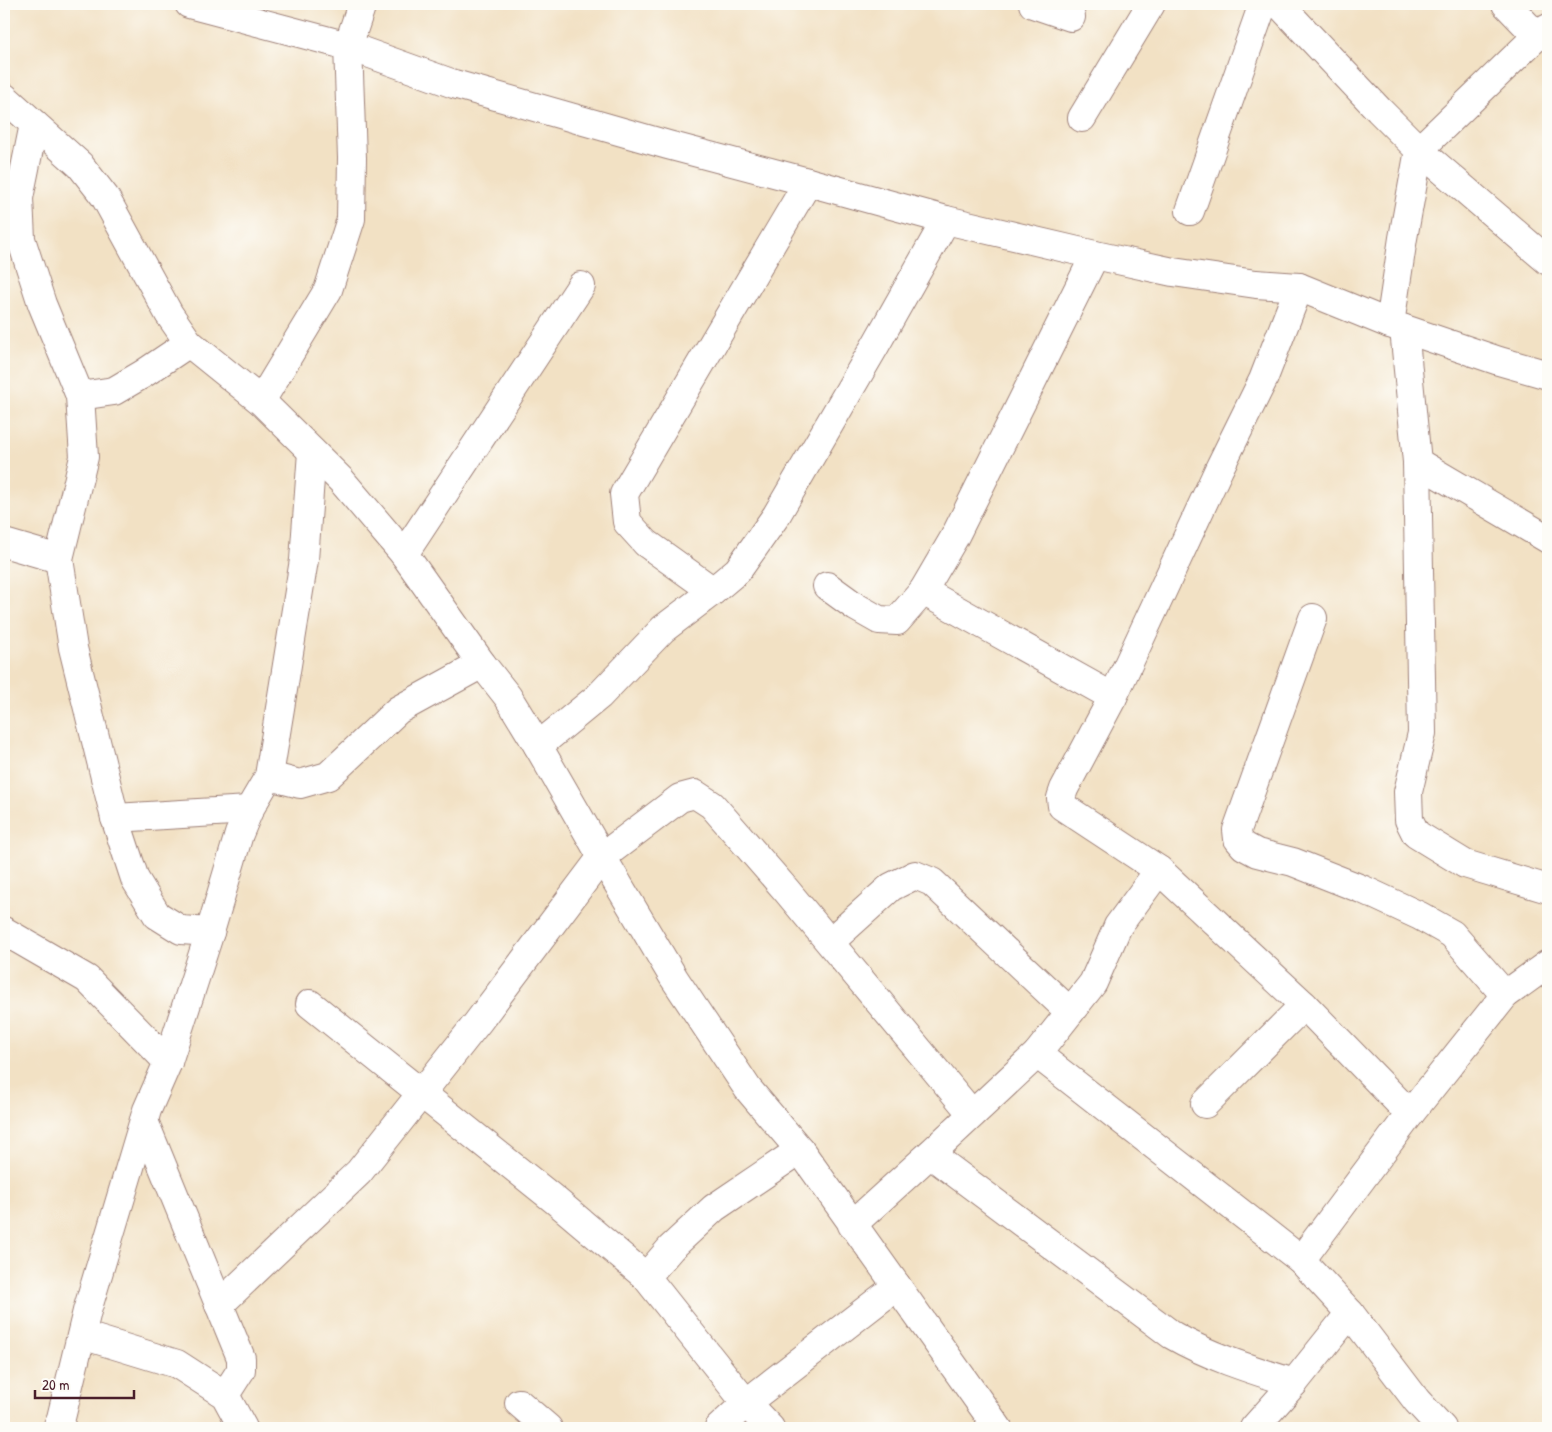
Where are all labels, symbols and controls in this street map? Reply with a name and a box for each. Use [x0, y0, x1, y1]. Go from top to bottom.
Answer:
scale bar [35, 1367, 134, 1399]
text: 20 m [42, 1374, 69, 1395]

